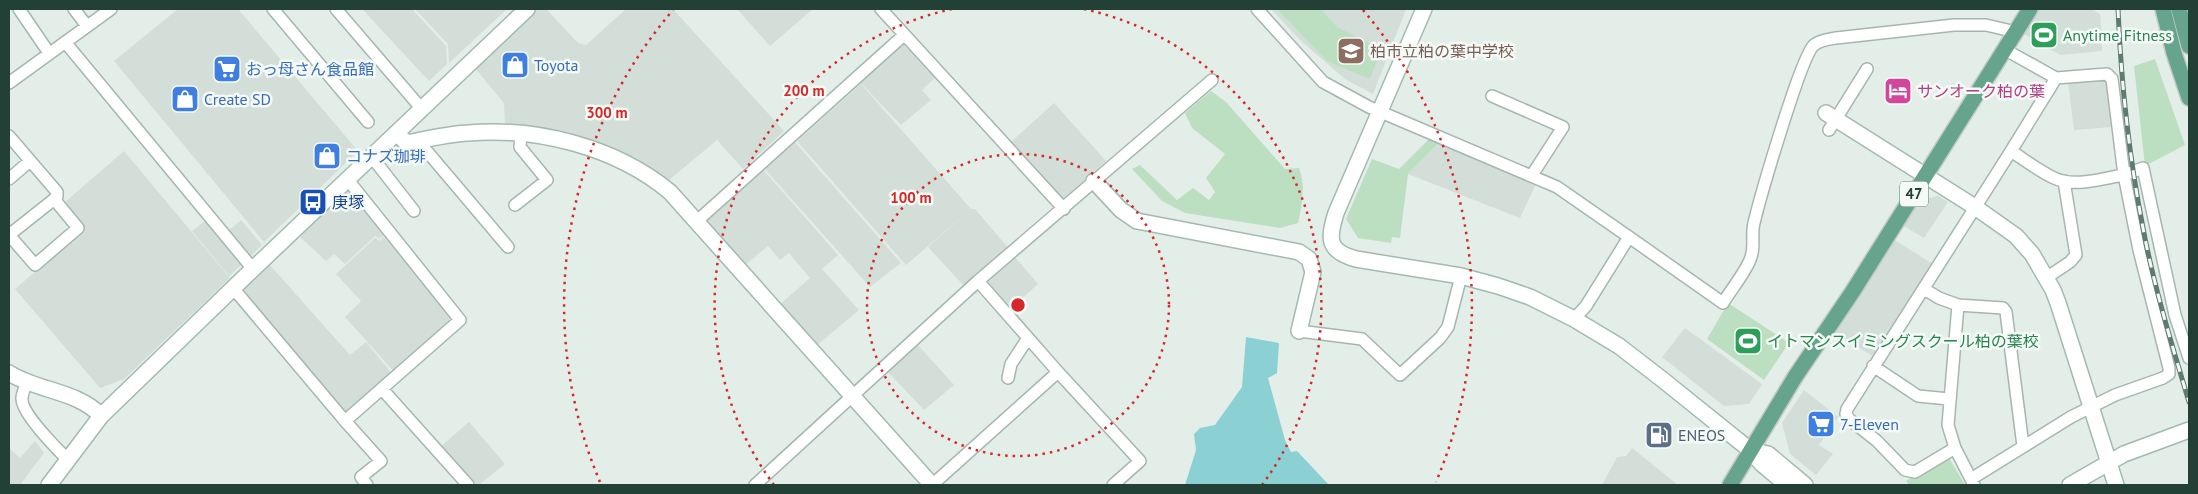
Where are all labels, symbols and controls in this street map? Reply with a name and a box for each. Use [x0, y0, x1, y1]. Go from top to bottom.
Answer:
sports icon: Anytime Fitness [2029, 20, 2059, 50]
place label: Anytime Fitness [2063, 25, 2172, 45]
school or university icon: 柏市立柏の葉中学校 [1336, 36, 1366, 66]
place label: 柏市立柏の葉中学校 [1370, 41, 1514, 61]
shop icon: Toyota [500, 50, 530, 80]
supermarket icon: おっ母さん食品館 [212, 54, 242, 84]
place label: Toyota [534, 55, 578, 75]
place label: おっ母さん食品館 [246, 59, 374, 79]
hotel icon: サンオーク柏の葉 [1883, 76, 1913, 106]
text: 200 m [783, 81, 825, 100]
place label: サンオーク柏の葉 [1917, 81, 2045, 101]
shop icon: Create SD [170, 84, 200, 114]
place label: Create SD [204, 89, 271, 109]
text: 300 m [586, 103, 628, 122]
shop icon: コナズ珈琲 [312, 141, 342, 171]
place label: コナズ珈琲 [346, 146, 426, 166]
road number: 47 [1900, 182, 1928, 206]
bus stop icon: 庚塚 [298, 187, 328, 217]
text: 100 m [890, 188, 932, 207]
place label: 庚塚 [332, 192, 364, 212]
centre of rings [1009, 296, 1027, 314]
sports icon: イトマンスイミングスクール柏の葉校 [1733, 326, 1763, 356]
place label: イトマンスイミングスクール柏の葉校 [1767, 331, 2039, 351]
supermarket icon: 7-Eleven [1806, 409, 1836, 439]
place label: 7-Eleven [1840, 414, 1899, 434]
fuel station icon: ENEOS [1644, 420, 1674, 450]
place label: ENEOS [1678, 425, 1725, 445]

